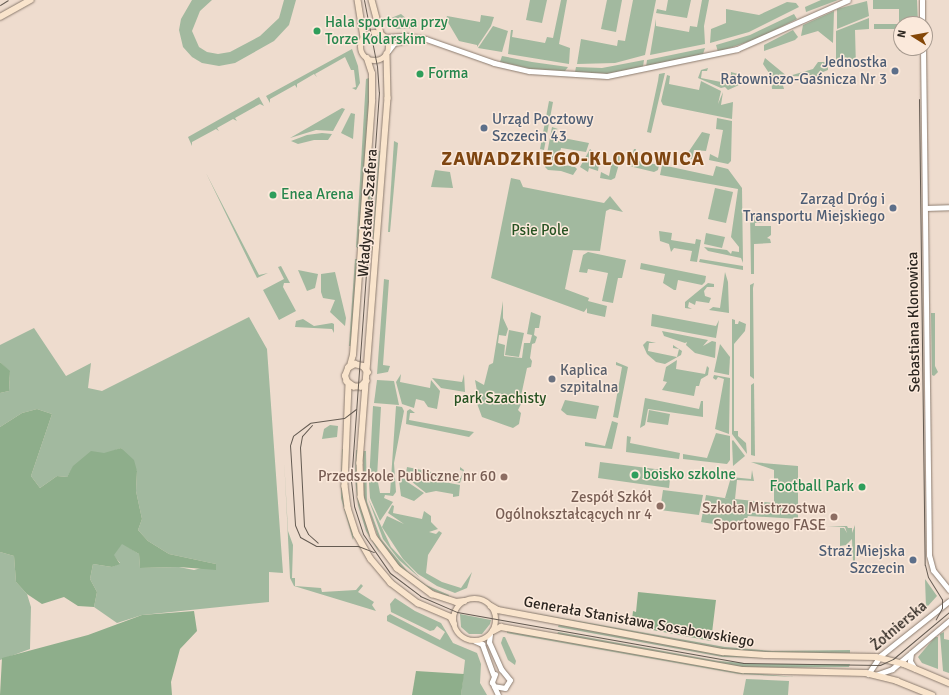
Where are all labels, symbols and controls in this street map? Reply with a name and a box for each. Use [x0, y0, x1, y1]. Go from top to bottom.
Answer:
place label: Hala sportowa przy Torze Kolarskim [325, 13, 448, 48]
north arrow [893, 16, 933, 56]
marker: Hala sportowa przy Torze Kolarskim [312, 26, 322, 36]
text: N [895, 29, 909, 39]
place label: Jednostka Ratowniczo-Gaśnicza Nr 3 [720, 53, 887, 88]
place label: Forma [428, 65, 468, 83]
marker: Jednostka Ratowniczo-Gaśnicza Nr 3 [890, 66, 900, 76]
marker: Forma [415, 69, 425, 79]
place label: Urząd Pocztowy Szczecin 43 [492, 110, 594, 145]
marker: Urząd Pocztowy Szczecin 43 [479, 123, 489, 133]
street label: Władysława Szafera [355, 148, 381, 278]
district label: ZAWADZKIEGO-KLONOWICA [441, 149, 705, 171]
place label: Enea Arena [281, 186, 354, 204]
marker: Enea Arena [268, 190, 278, 200]
place label: Zarząd Dróg i Transportu Miejskiego [743, 190, 885, 225]
marker: Zarząd Dróg i Transportu Miejskiego [888, 203, 898, 213]
park label: Psie Pole [511, 222, 569, 240]
street label: Sebastiana Klonowica [904, 252, 924, 392]
place label: Kaplica szpitalna [560, 361, 618, 396]
marker: Kaplica szpitalna [547, 374, 557, 384]
park label: park Szachisty [454, 390, 546, 408]
place label: boisko szkolne [643, 466, 736, 484]
place label: Przedszkole Publiczne nr 60 [318, 468, 496, 486]
marker: boisko szkolne [630, 470, 640, 480]
marker: Przedszkole Publiczne nr 60 [499, 472, 509, 482]
place label: Football Park [770, 478, 854, 496]
marker: Football Park [857, 482, 867, 492]
place label: Zespół Szkół Ogólnokształcących nr 4 [495, 488, 652, 523]
place label: Szkoła Mistrzostwa Sportowego FASE [702, 499, 826, 534]
marker: Zespół Szkół Ogólnokształcących nr 4 [655, 501, 665, 511]
marker: Szkoła Mistrzostwa Sportowego FASE [829, 512, 839, 522]
place label: Straż Miejska Szczecin [819, 542, 905, 577]
marker: Straż Miejska Szczecin [908, 555, 918, 565]
street label: Generała Stanisława Sosabowskiego [522, 593, 756, 651]
street label: Żołnierska [867, 597, 931, 655]

